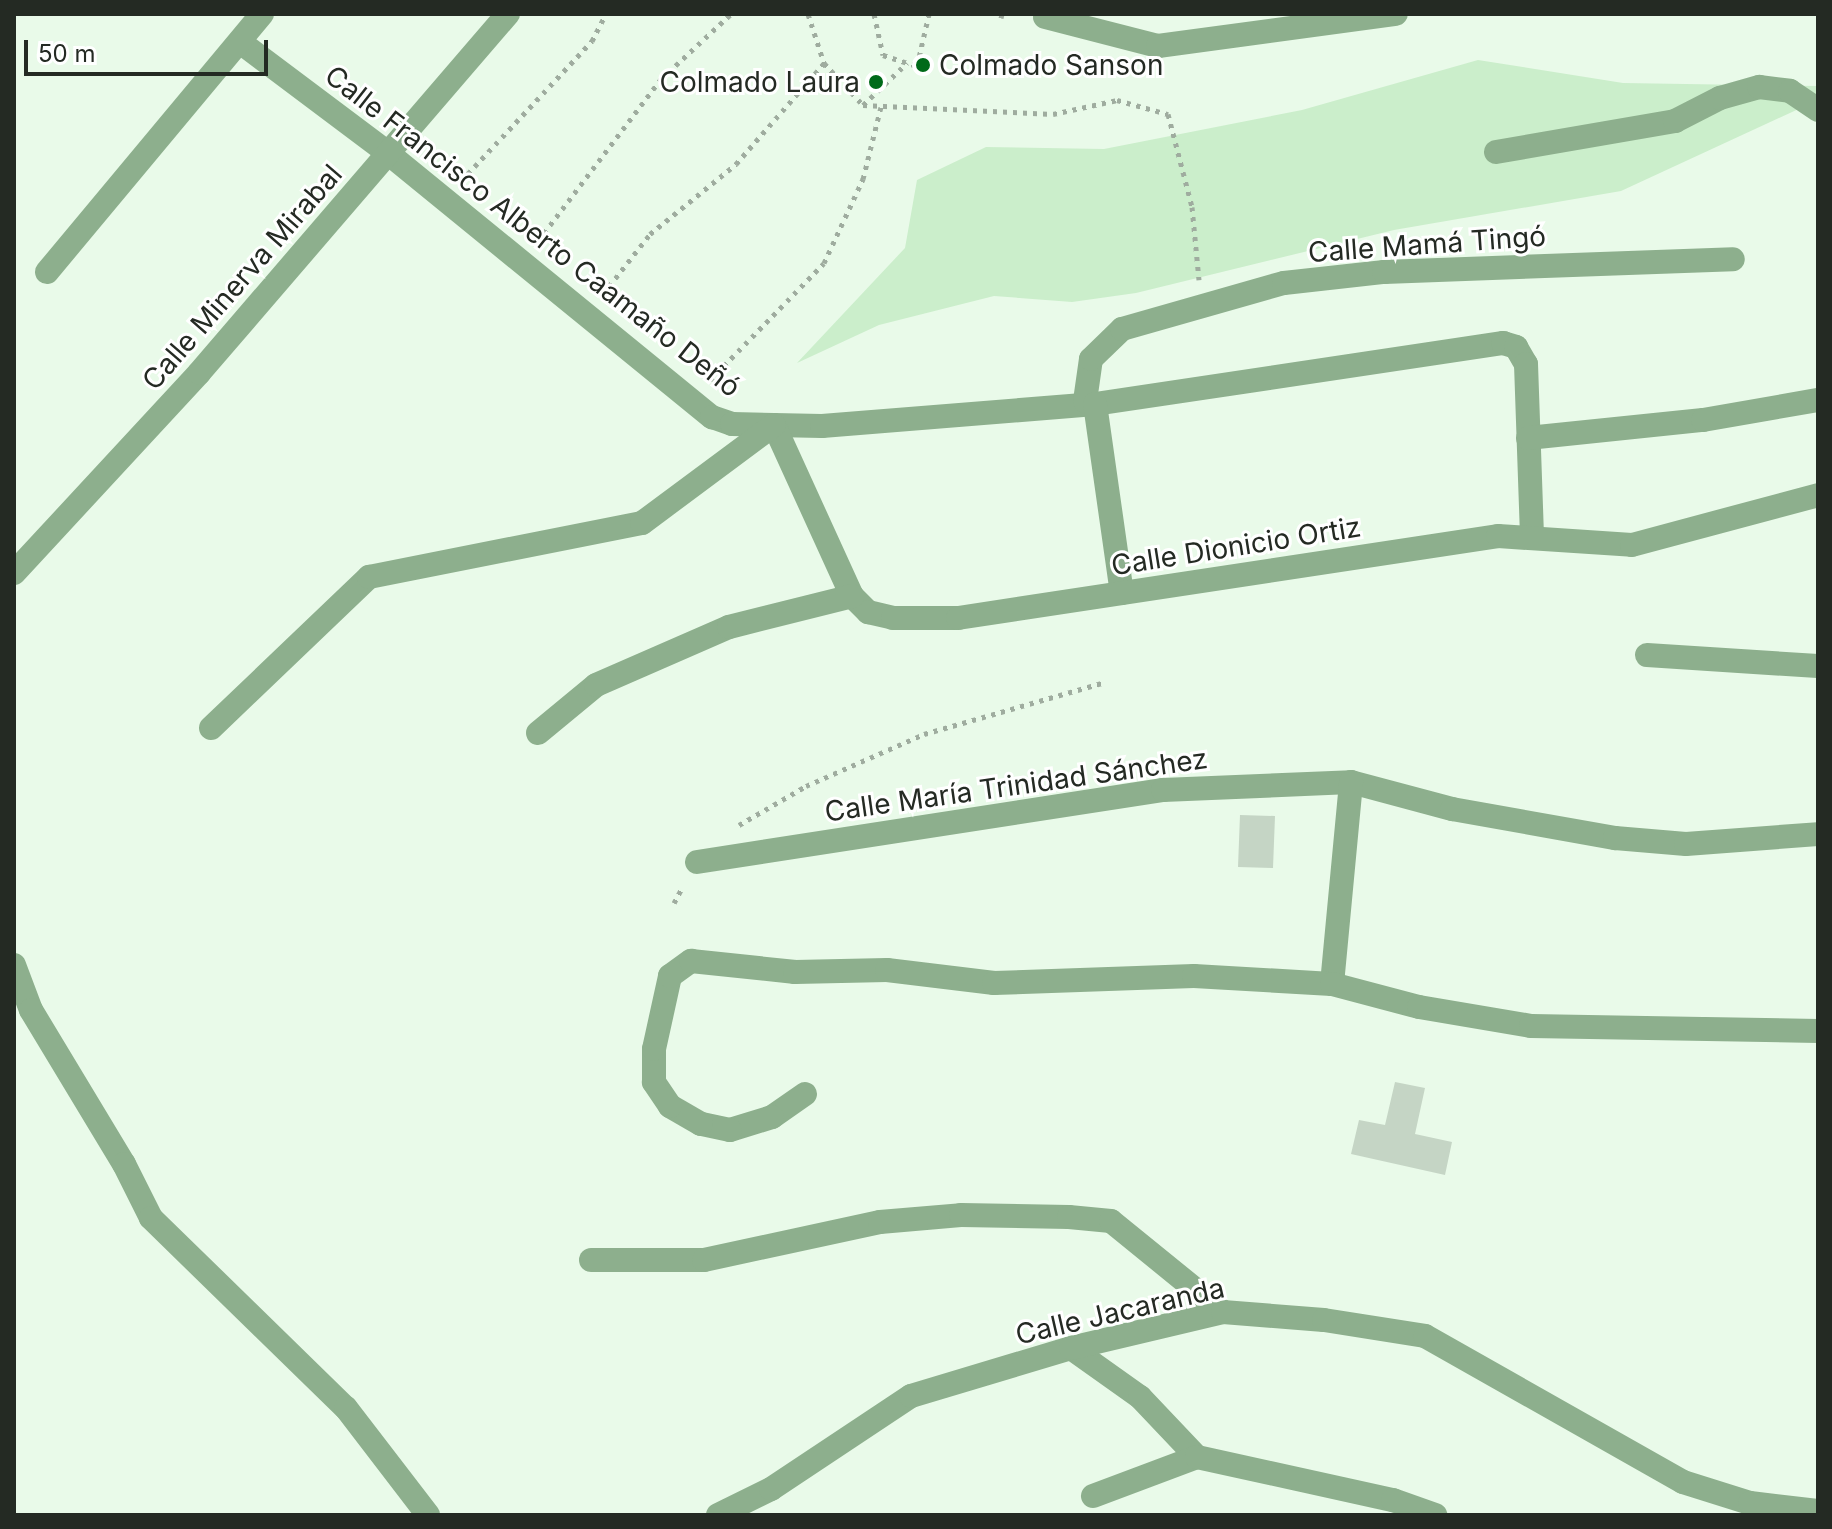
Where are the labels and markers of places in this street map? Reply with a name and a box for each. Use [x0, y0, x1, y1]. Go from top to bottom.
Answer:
place label: Colmado Sanson [939, 48, 1163, 82]
marker: Colmado Sanson [914, 56, 932, 74]
place label: Colmado Laura [660, 65, 860, 99]
marker: Colmado Laura [867, 73, 885, 91]

